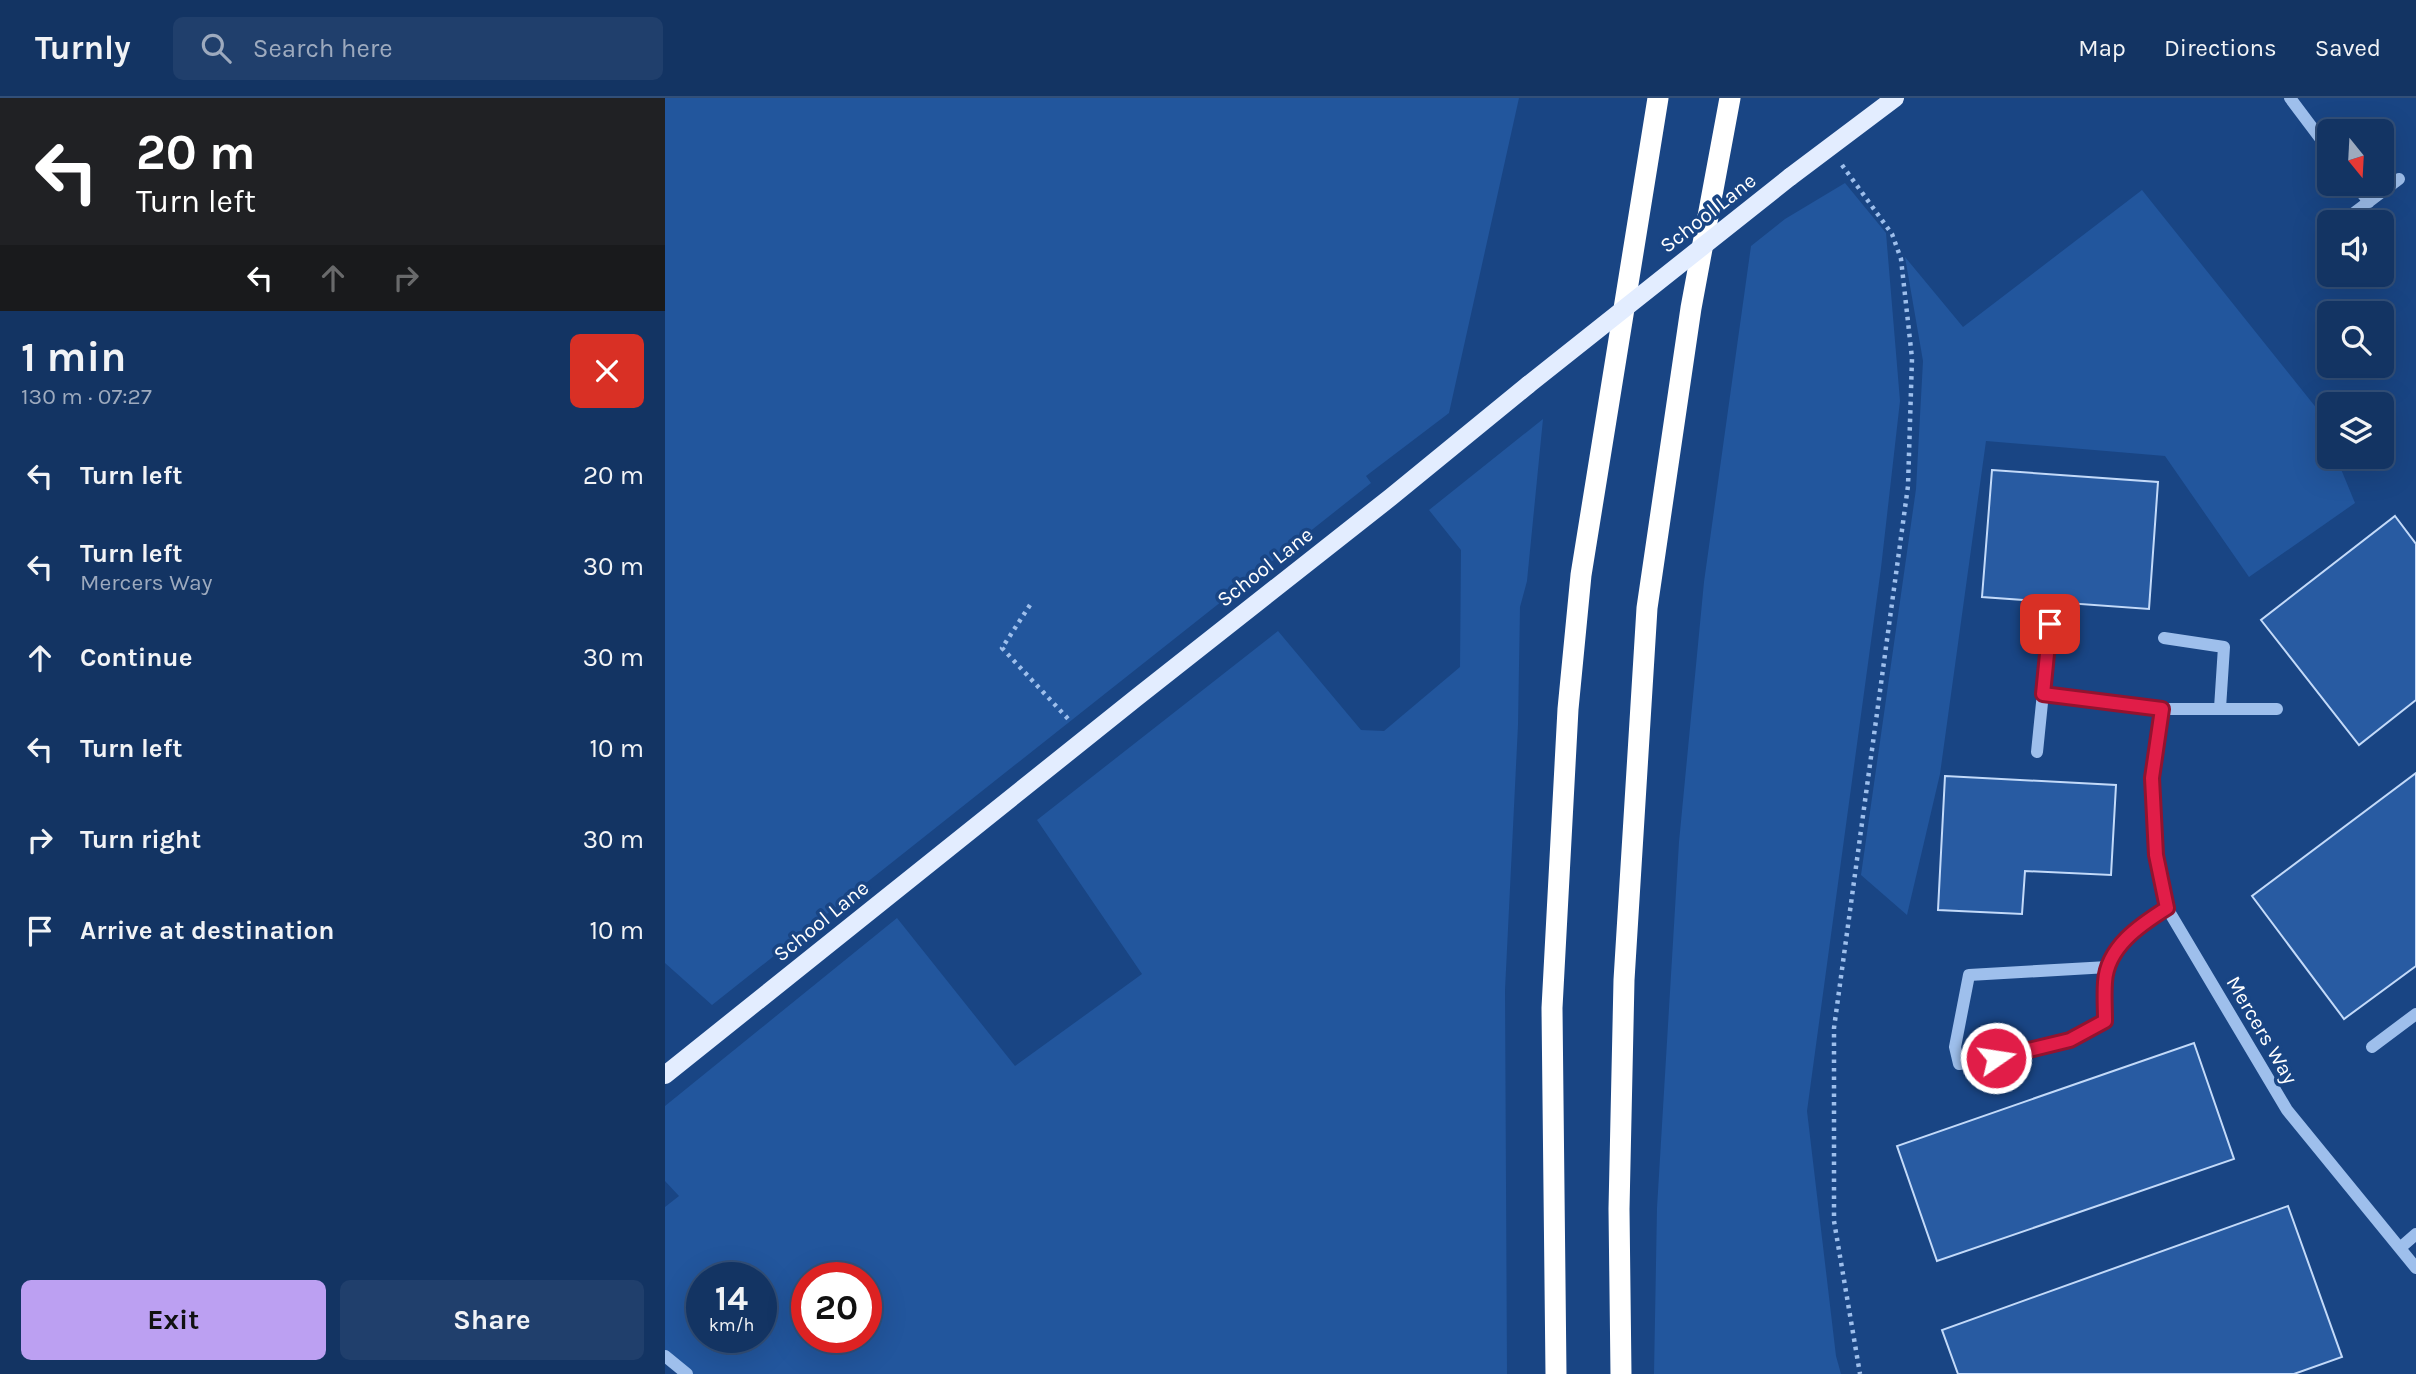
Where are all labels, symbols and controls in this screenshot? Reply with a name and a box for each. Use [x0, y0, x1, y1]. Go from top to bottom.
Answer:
search box [173, 17, 663, 80]
text: Turnly [35, 29, 131, 67]
icon: search [197, 29, 235, 67]
text: Search here [253, 33, 393, 64]
text: Map [2078, 34, 2126, 62]
text: Directions [2164, 34, 2277, 62]
text: Saved [2315, 34, 2381, 62]
north arrow [2317, 119, 2394, 196]
map controls [2317, 119, 2394, 469]
text: 20 m [136, 124, 256, 181]
icon: left [21, 126, 112, 217]
street label: School Lane [1655, 168, 1761, 258]
text: Turn left [136, 183, 256, 220]
button: sound [2317, 210, 2394, 287]
icon: left [241, 259, 279, 297]
icon: ahead [314, 259, 352, 297]
icon: right [387, 259, 425, 297]
button: search [2317, 301, 2394, 378]
text: 1 min [21, 332, 126, 382]
button: close [570, 334, 644, 408]
text: 130 m · 07:27 [21, 383, 152, 410]
button: layers [2317, 392, 2394, 469]
icon: left [21, 457, 59, 495]
text: Turn left [80, 460, 182, 491]
text: 20 m [583, 460, 644, 491]
street label: School Lane [1212, 522, 1318, 612]
text: Turn left [80, 538, 182, 569]
icon: left [21, 548, 59, 586]
text: 30 m [583, 551, 644, 582]
text: Mercers Way [80, 569, 212, 596]
pin [2020, 594, 2080, 654]
icon: arrive [2031, 605, 2069, 643]
icon: ahead [21, 639, 59, 677]
text: Continue [80, 642, 192, 673]
text: 30 m [583, 642, 644, 673]
icon: left [21, 730, 59, 768]
text: Turn left [80, 733, 182, 764]
text: 10 m [589, 733, 644, 764]
icon: right [21, 821, 59, 859]
text: Turn right [80, 824, 201, 855]
text: 30 m [583, 824, 644, 855]
street label: School Lane [769, 876, 873, 966]
icon: arrive [21, 912, 59, 950]
text: Arrive at destination [80, 915, 334, 946]
text: 10 m [589, 915, 644, 946]
street label: Mercers Way [2221, 972, 2303, 1089]
position arrow [1959, 1021, 2033, 1095]
speed limit sign: 20 [791, 1262, 882, 1353]
text: 14 [715, 1278, 748, 1319]
button: Exit [21, 1280, 326, 1360]
button: Share [340, 1280, 644, 1360]
text: km/h [709, 1314, 754, 1336]

